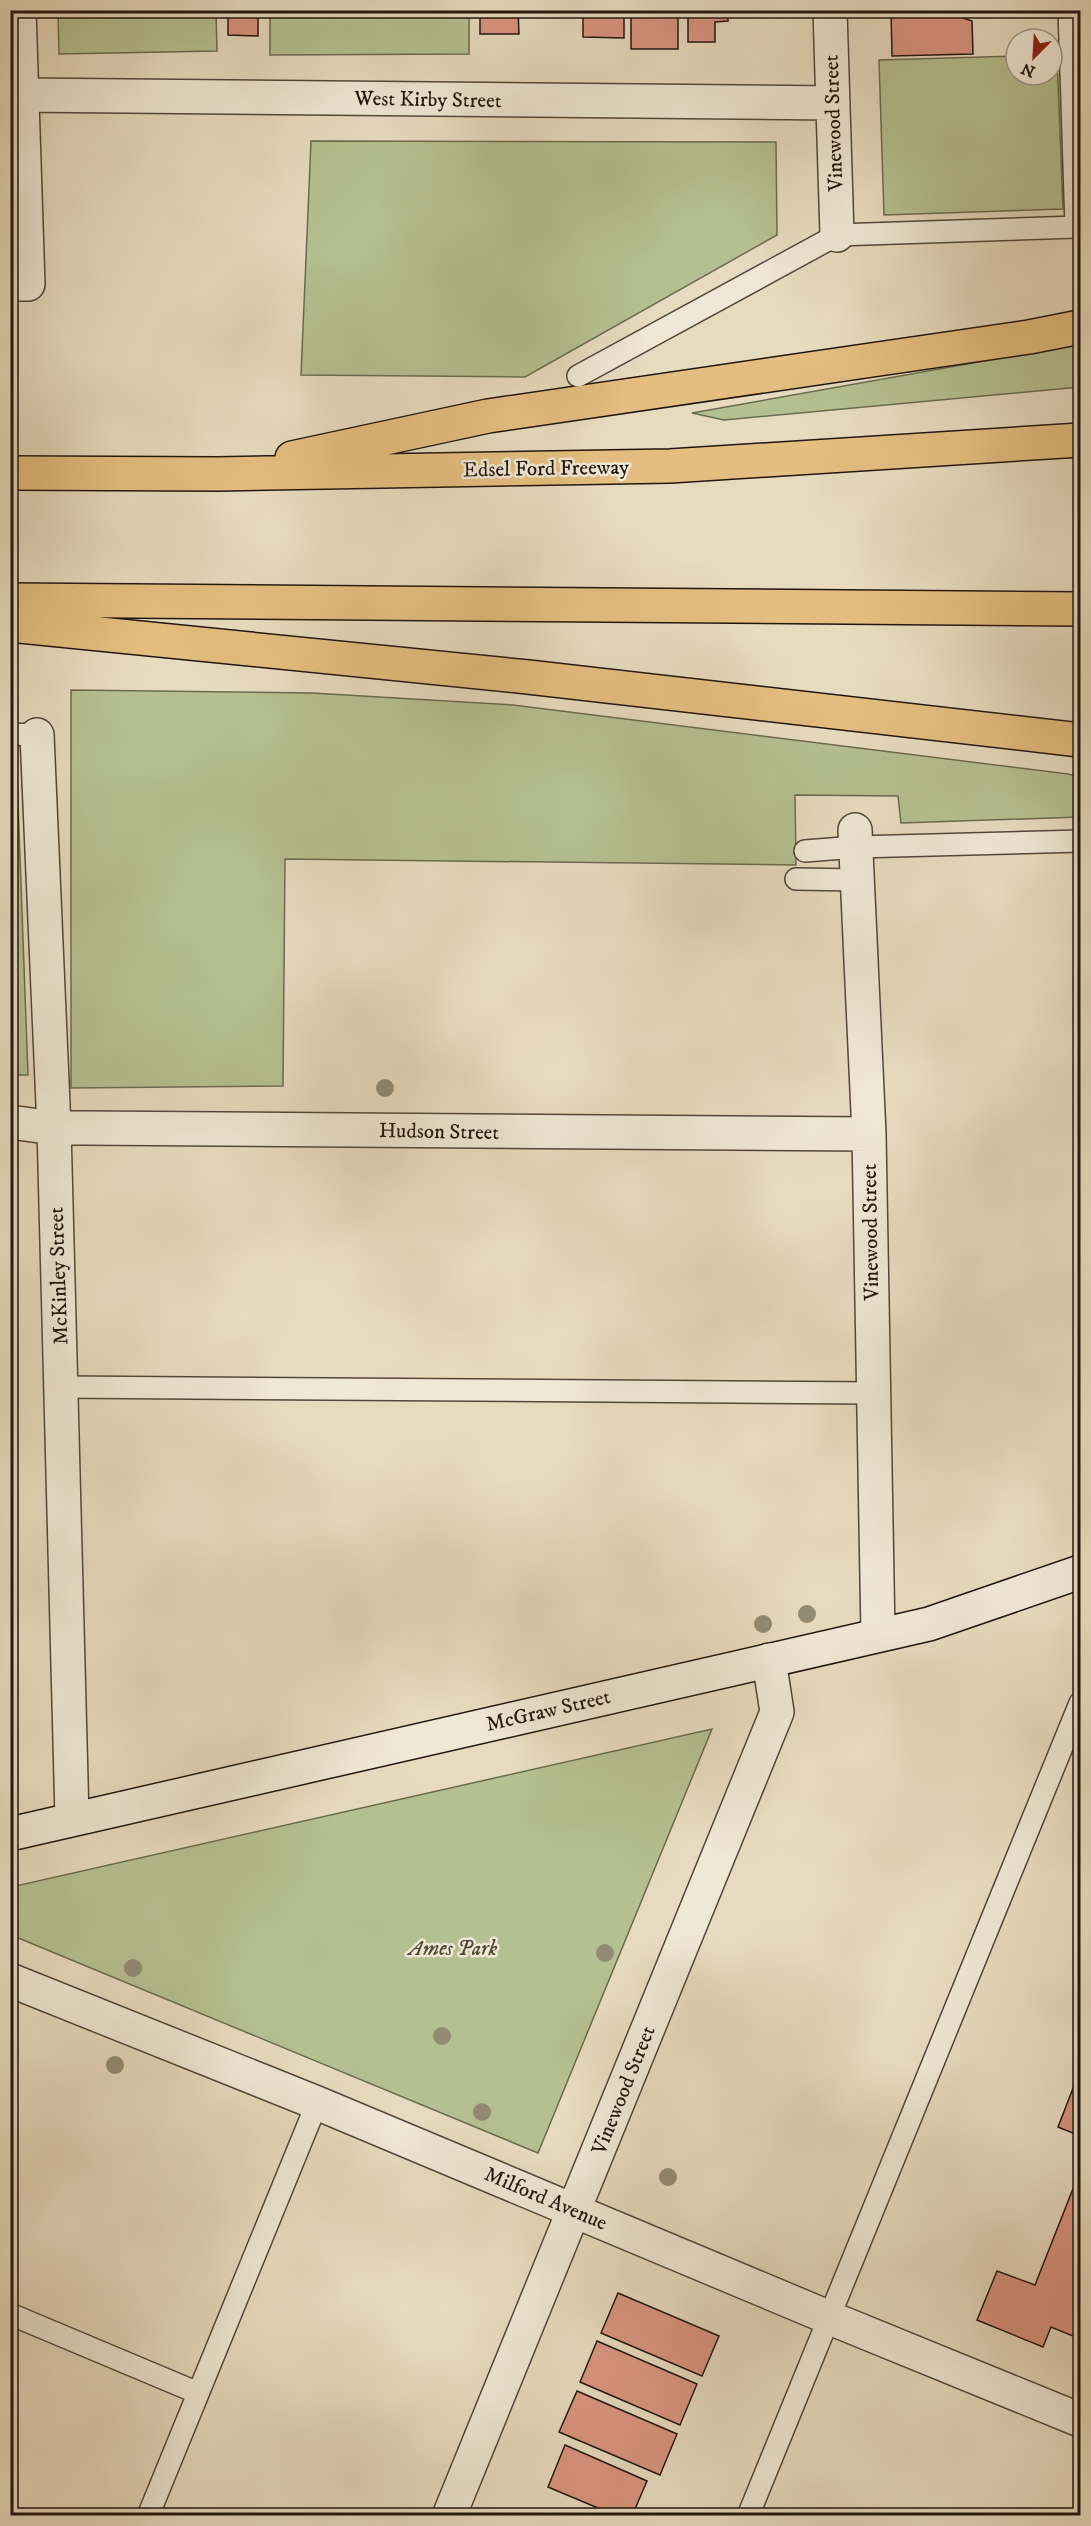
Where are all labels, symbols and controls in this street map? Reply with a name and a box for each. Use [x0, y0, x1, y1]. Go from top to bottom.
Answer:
north arrow [1004, 27, 1064, 87]
street label: Vinewood Street [819, 54, 849, 193]
text: N [1018, 58, 1038, 82]
street label: West Kirby Street [353, 86, 502, 114]
street label: Edsel Ford Freeway [463, 455, 630, 483]
street label: Hudson Street [379, 1118, 500, 1146]
street label: Vinewood Street [857, 1163, 885, 1302]
street label: McKinley Street [44, 1206, 74, 1345]
street label: McGraw Street [483, 1684, 613, 1738]
park label: Ames Park [407, 1936, 497, 1962]
street label: Vinewood Street [586, 2022, 662, 2160]
street label: Milford Avenue [480, 2161, 611, 2237]

